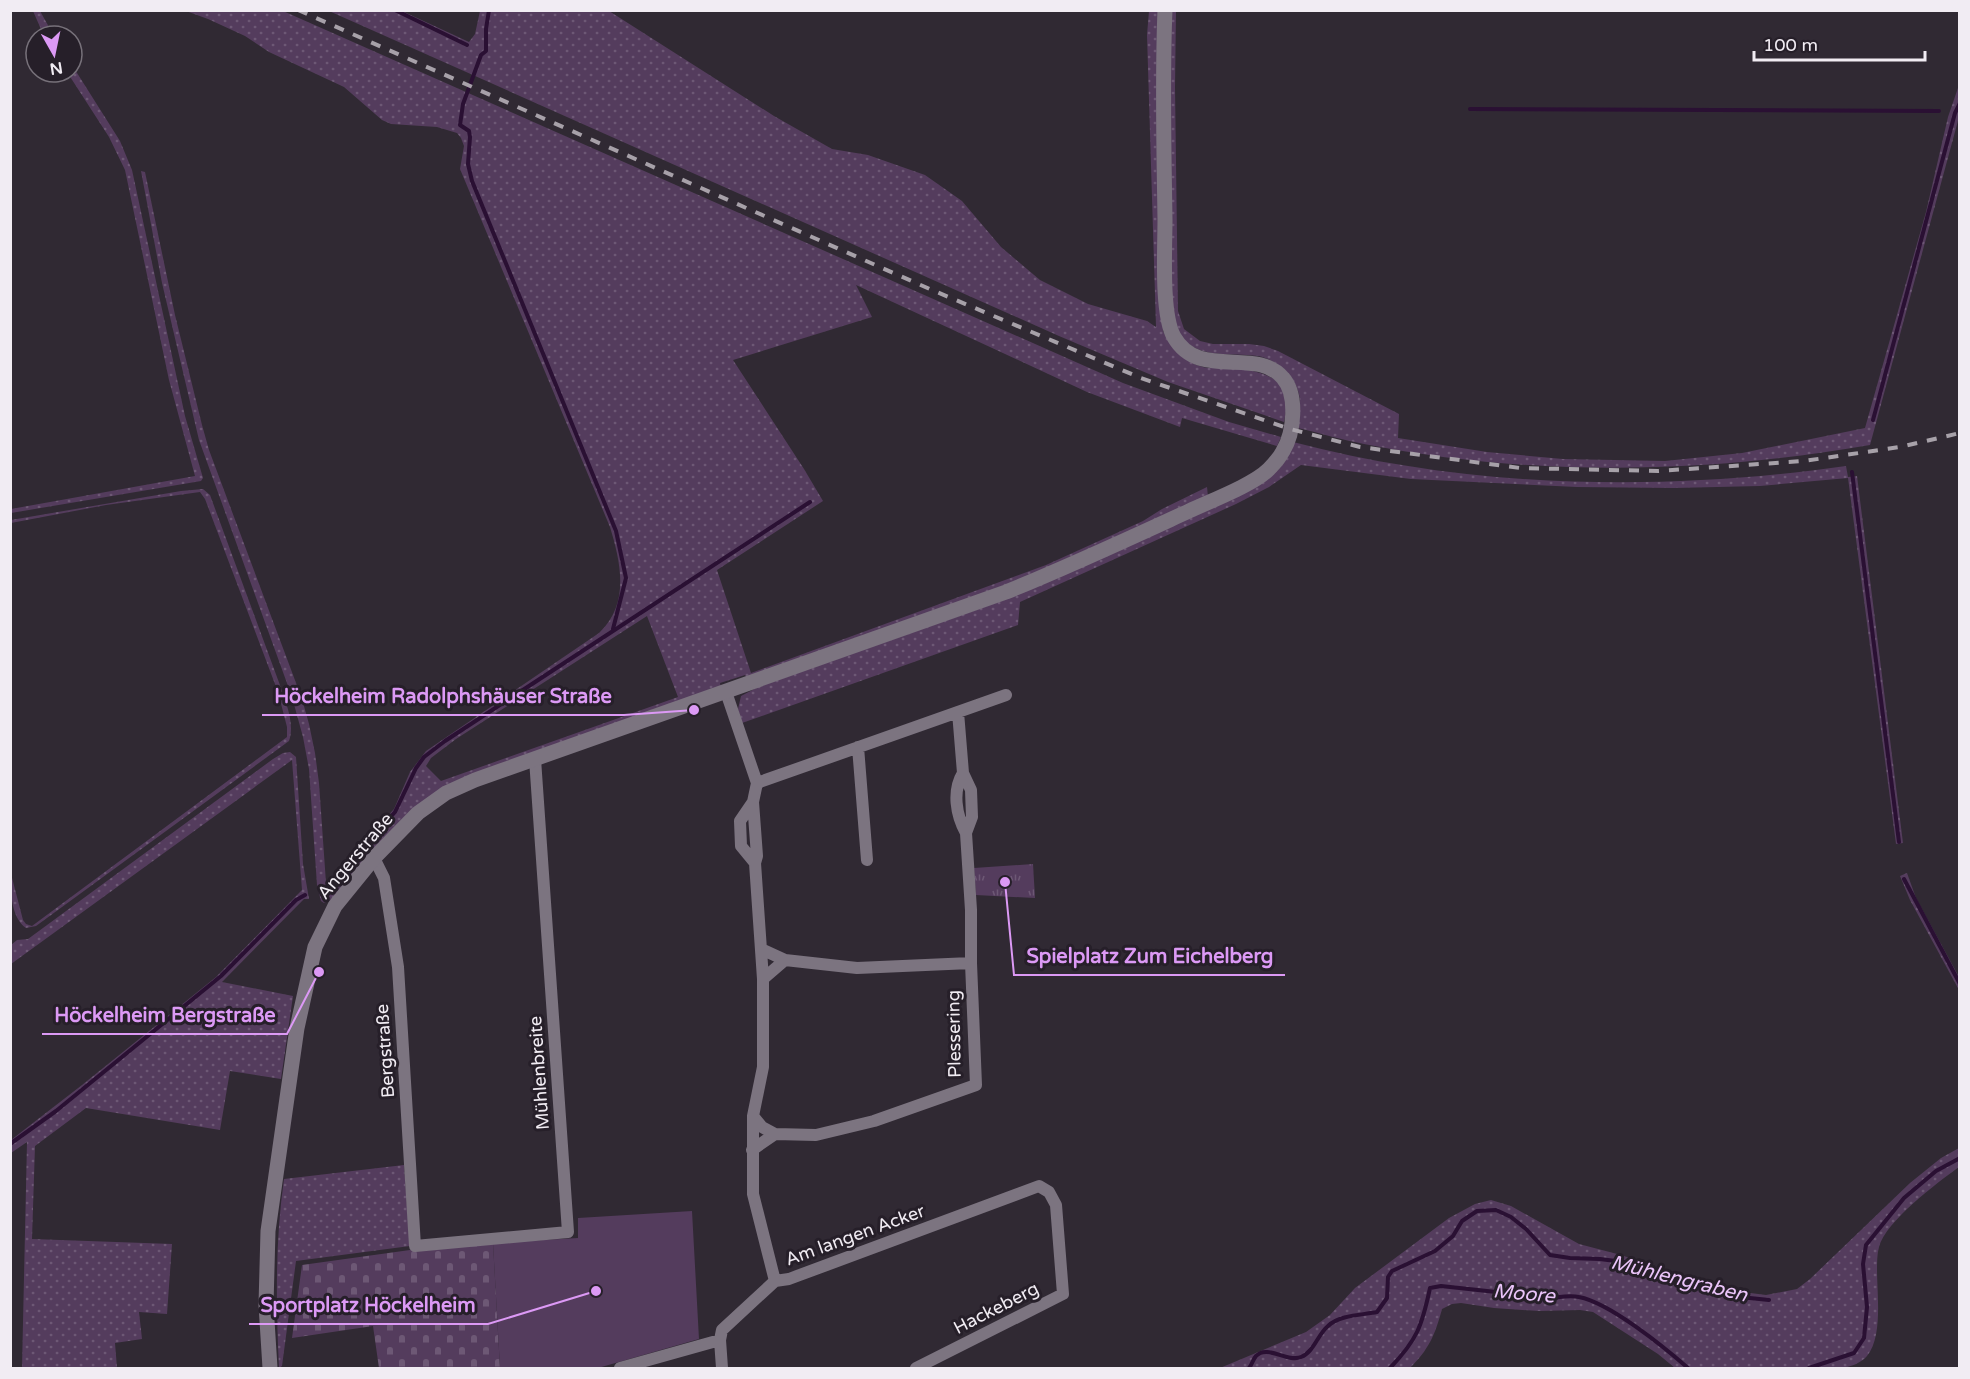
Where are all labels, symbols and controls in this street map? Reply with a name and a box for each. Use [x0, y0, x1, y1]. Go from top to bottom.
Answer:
north arrow [24, 24, 84, 84]
scale bar [1754, 24, 1925, 62]
text: 100 m [1763, 34, 1818, 56]
text: N [48, 57, 64, 79]
callout: Höckelheim Radolphshäuser Straße [262, 677, 624, 715]
text: Höckelheim Radolphshäuser Straße [274, 685, 612, 709]
street label: Angerstraße [312, 808, 398, 904]
callout: Spielplatz Zum Eichelberg [1014, 937, 1285, 975]
text: Spielplatz Zum Eichelberg [1027, 945, 1273, 969]
street label: Plessering [942, 990, 966, 1078]
callout: Höckelheim Bergstraße [42, 996, 287, 1034]
street label: Bergstraße [371, 1003, 399, 1099]
text: Höckelheim Bergstraße [54, 1004, 276, 1028]
street label: Mühlenbreite [524, 1015, 554, 1131]
street label: Am langen Acker [782, 1200, 928, 1270]
water label: Mühlengraben [1608, 1250, 1750, 1308]
street label: Hackeberg [950, 1277, 1042, 1339]
water label: Moore [1492, 1279, 1558, 1309]
callout: Sportplatz Höckelheim [249, 1286, 488, 1324]
text: Sportplatz Höckelheim [260, 1294, 476, 1318]

